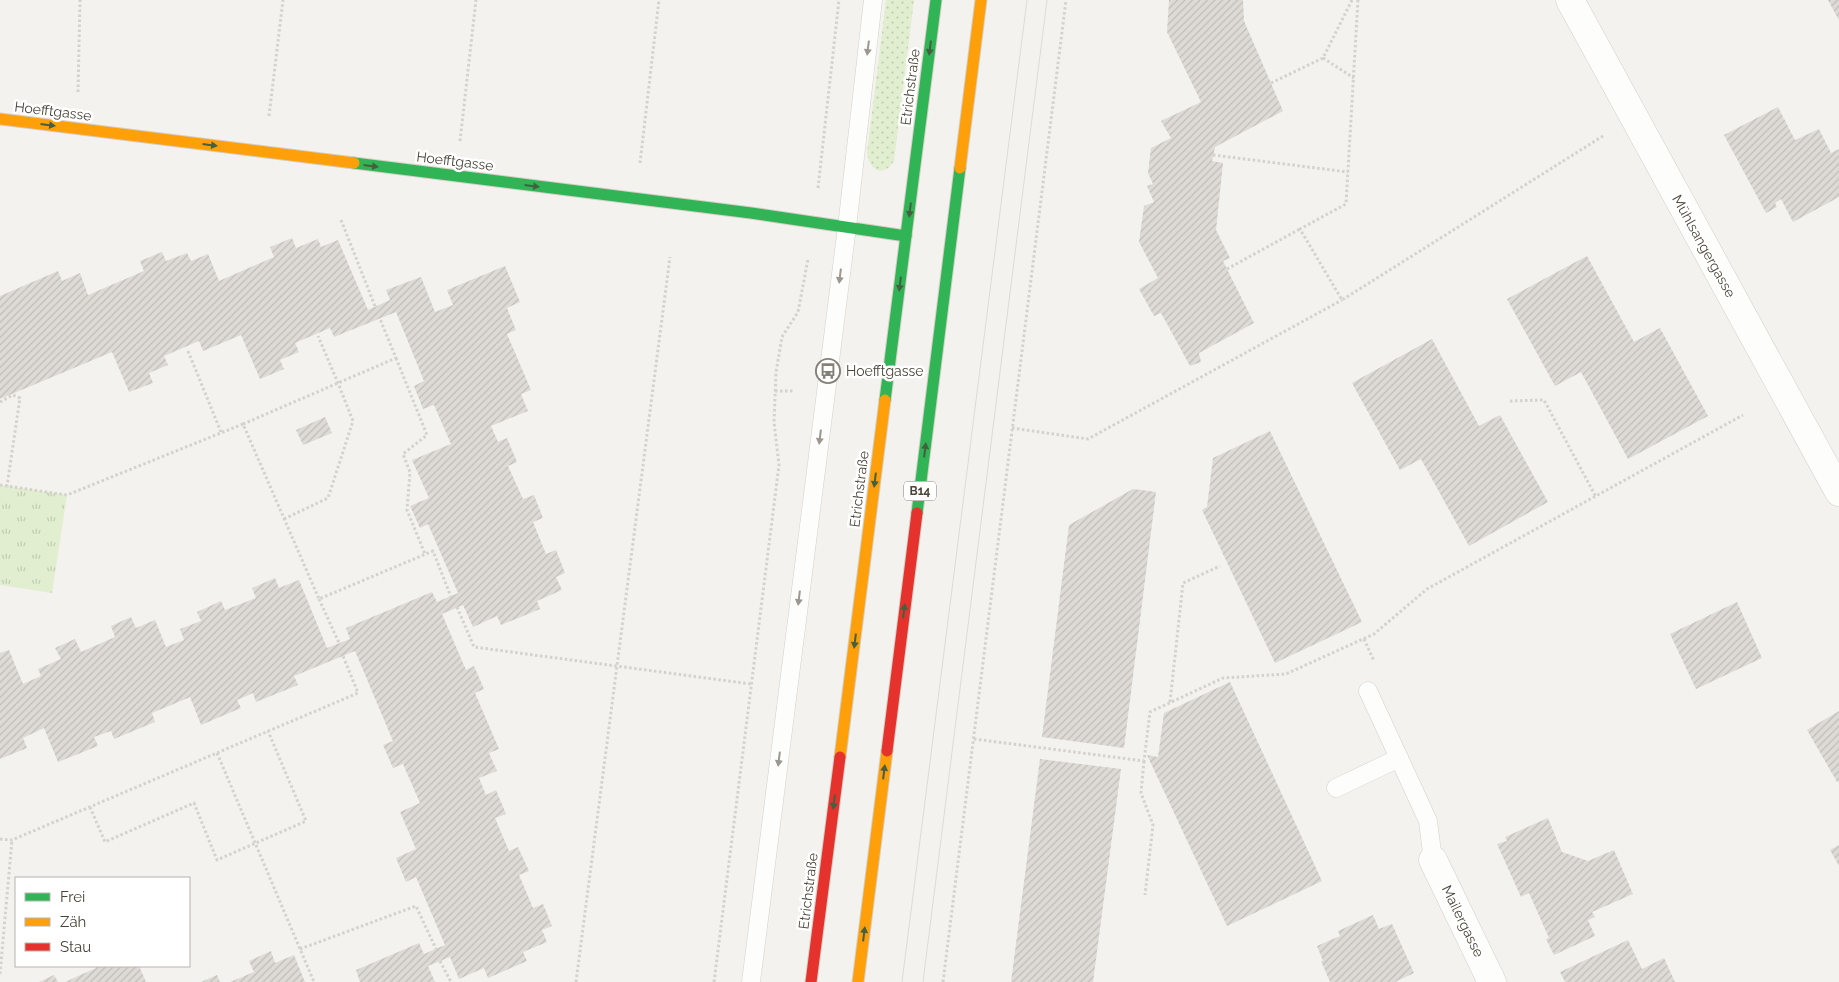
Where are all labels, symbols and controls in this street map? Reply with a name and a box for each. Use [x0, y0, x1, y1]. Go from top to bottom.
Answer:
one-way arrow [864, 41, 872, 57]
one-way arrow [926, 41, 934, 57]
street label: Etrichstraße [897, 48, 923, 126]
street label: Hoefftgasse [14, 98, 92, 124]
one-way arrow [41, 121, 57, 129]
one-way arrow [202, 141, 218, 149]
street label: Hoefftgasse [416, 148, 494, 174]
one-way arrow [363, 162, 379, 170]
one-way arrow [524, 182, 540, 190]
street label: Mühlsangergasse [1669, 192, 1739, 300]
one-way arrow [906, 202, 914, 218]
one-way arrow [836, 268, 844, 284]
one-way arrow [896, 276, 904, 292]
bus stop icon: Hoefftgasse [815, 358, 841, 384]
place label: Hoefftgasse [846, 363, 923, 379]
one-way arrow [816, 429, 824, 445]
one-way arrow [921, 442, 929, 458]
street label: Etrichstraße [846, 450, 872, 528]
one-way arrow [871, 472, 879, 488]
road number: B14 [904, 482, 936, 501]
one-way arrow [795, 590, 803, 606]
one-way arrow [901, 603, 909, 619]
one-way arrow [851, 633, 859, 649]
one-way arrow [775, 752, 783, 768]
one-way arrow [880, 764, 888, 780]
one-way arrow [830, 795, 838, 811]
street label: Etrichstraße [795, 852, 821, 930]
legend [15, 877, 190, 967]
street label: Mailergasse [1439, 883, 1487, 959]
text: Frei [60, 888, 85, 906]
text: Zäh [60, 913, 86, 931]
one-way arrow [860, 925, 868, 941]
text: Stau [60, 938, 91, 956]

